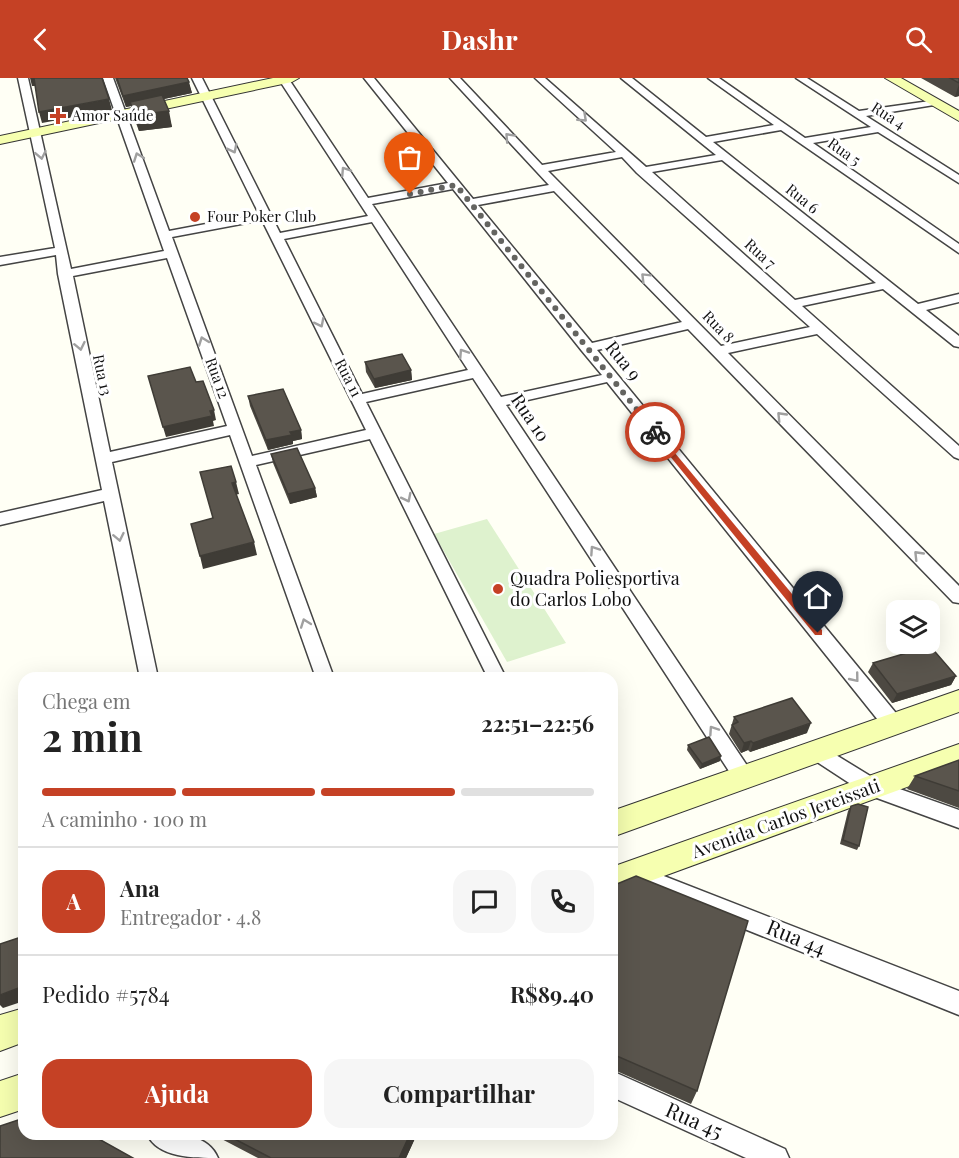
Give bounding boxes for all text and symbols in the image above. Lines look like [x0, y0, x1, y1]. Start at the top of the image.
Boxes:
text: Dashr [441, 21, 518, 57]
icon: back [24, 23, 57, 56]
icon: search [902, 23, 935, 56]
street label: Rua 4 [868, 97, 909, 134]
place label: Amor Saúde [71, 105, 154, 125]
marker: Amor Saúde [49, 107, 67, 125]
one-way arrow [576, 110, 587, 121]
pin [384, 132, 435, 194]
one-way arrow [506, 133, 517, 144]
street label: Rua 5 [824, 133, 865, 170]
icon: bag [393, 141, 426, 174]
one-way arrow [226, 142, 237, 153]
one-way arrow [34, 150, 47, 160]
one-way arrow [132, 152, 145, 163]
one-way arrow [341, 167, 352, 178]
street label: Rua 6 [782, 179, 824, 218]
place label: Four Poker Club [207, 206, 316, 226]
marker: Four Poker Club [188, 210, 202, 224]
street label: Rua 7 [741, 234, 781, 273]
one-way arrow [642, 273, 653, 284]
street label: Rua 8 [699, 306, 739, 347]
one-way arrow [313, 317, 325, 328]
one-way arrow [198, 336, 211, 347]
street label: Rua 9 [600, 336, 647, 385]
one-way arrow [72, 341, 85, 351]
one-way arrow [459, 348, 470, 359]
street label: Rua 13 [89, 352, 117, 397]
street label: Rua 12 [201, 354, 235, 401]
street label: Rua 11 [331, 355, 367, 401]
street label: Rua 10 [506, 389, 556, 446]
courier [625, 402, 685, 462]
one-way arrow [778, 413, 789, 424]
icon: bike [639, 416, 672, 449]
one-way arrow [400, 491, 412, 502]
one-way arrow [112, 532, 125, 542]
one-way arrow [590, 546, 601, 557]
one-way arrow [914, 552, 925, 562]
place label: Quadra Poliesportiva do Carlos Lobo [510, 566, 680, 611]
pin [792, 571, 843, 633]
icon: home [801, 580, 834, 613]
marker: Quadra Poliesportiva do Carlos Lobo [491, 582, 505, 596]
map controls [886, 600, 940, 654]
button: layers [886, 600, 940, 654]
one-way arrow [299, 618, 312, 629]
one-way arrow [848, 671, 859, 682]
text: Chega em [42, 687, 131, 714]
text: 22:51–22:56 [481, 708, 594, 738]
text: 2 min [42, 710, 143, 762]
one-way arrow [709, 726, 720, 737]
street label: Avenida Carlos Jereissati [687, 773, 883, 864]
text: A caminho · 100 m [42, 805, 207, 832]
button: chat [453, 870, 516, 933]
button: phone [531, 870, 594, 933]
text: Ana [120, 873, 160, 903]
text: A [66, 886, 81, 916]
text: Entregador · 4.8 [120, 903, 261, 930]
street label: Rua 44 [763, 912, 831, 961]
text: Pedido #5784 [42, 979, 170, 1009]
text: R$89.40 [510, 979, 594, 1009]
button: Ajuda [42, 1059, 312, 1128]
button: Compartilhar [324, 1059, 594, 1128]
street label: Rua 45 [662, 1094, 728, 1144]

